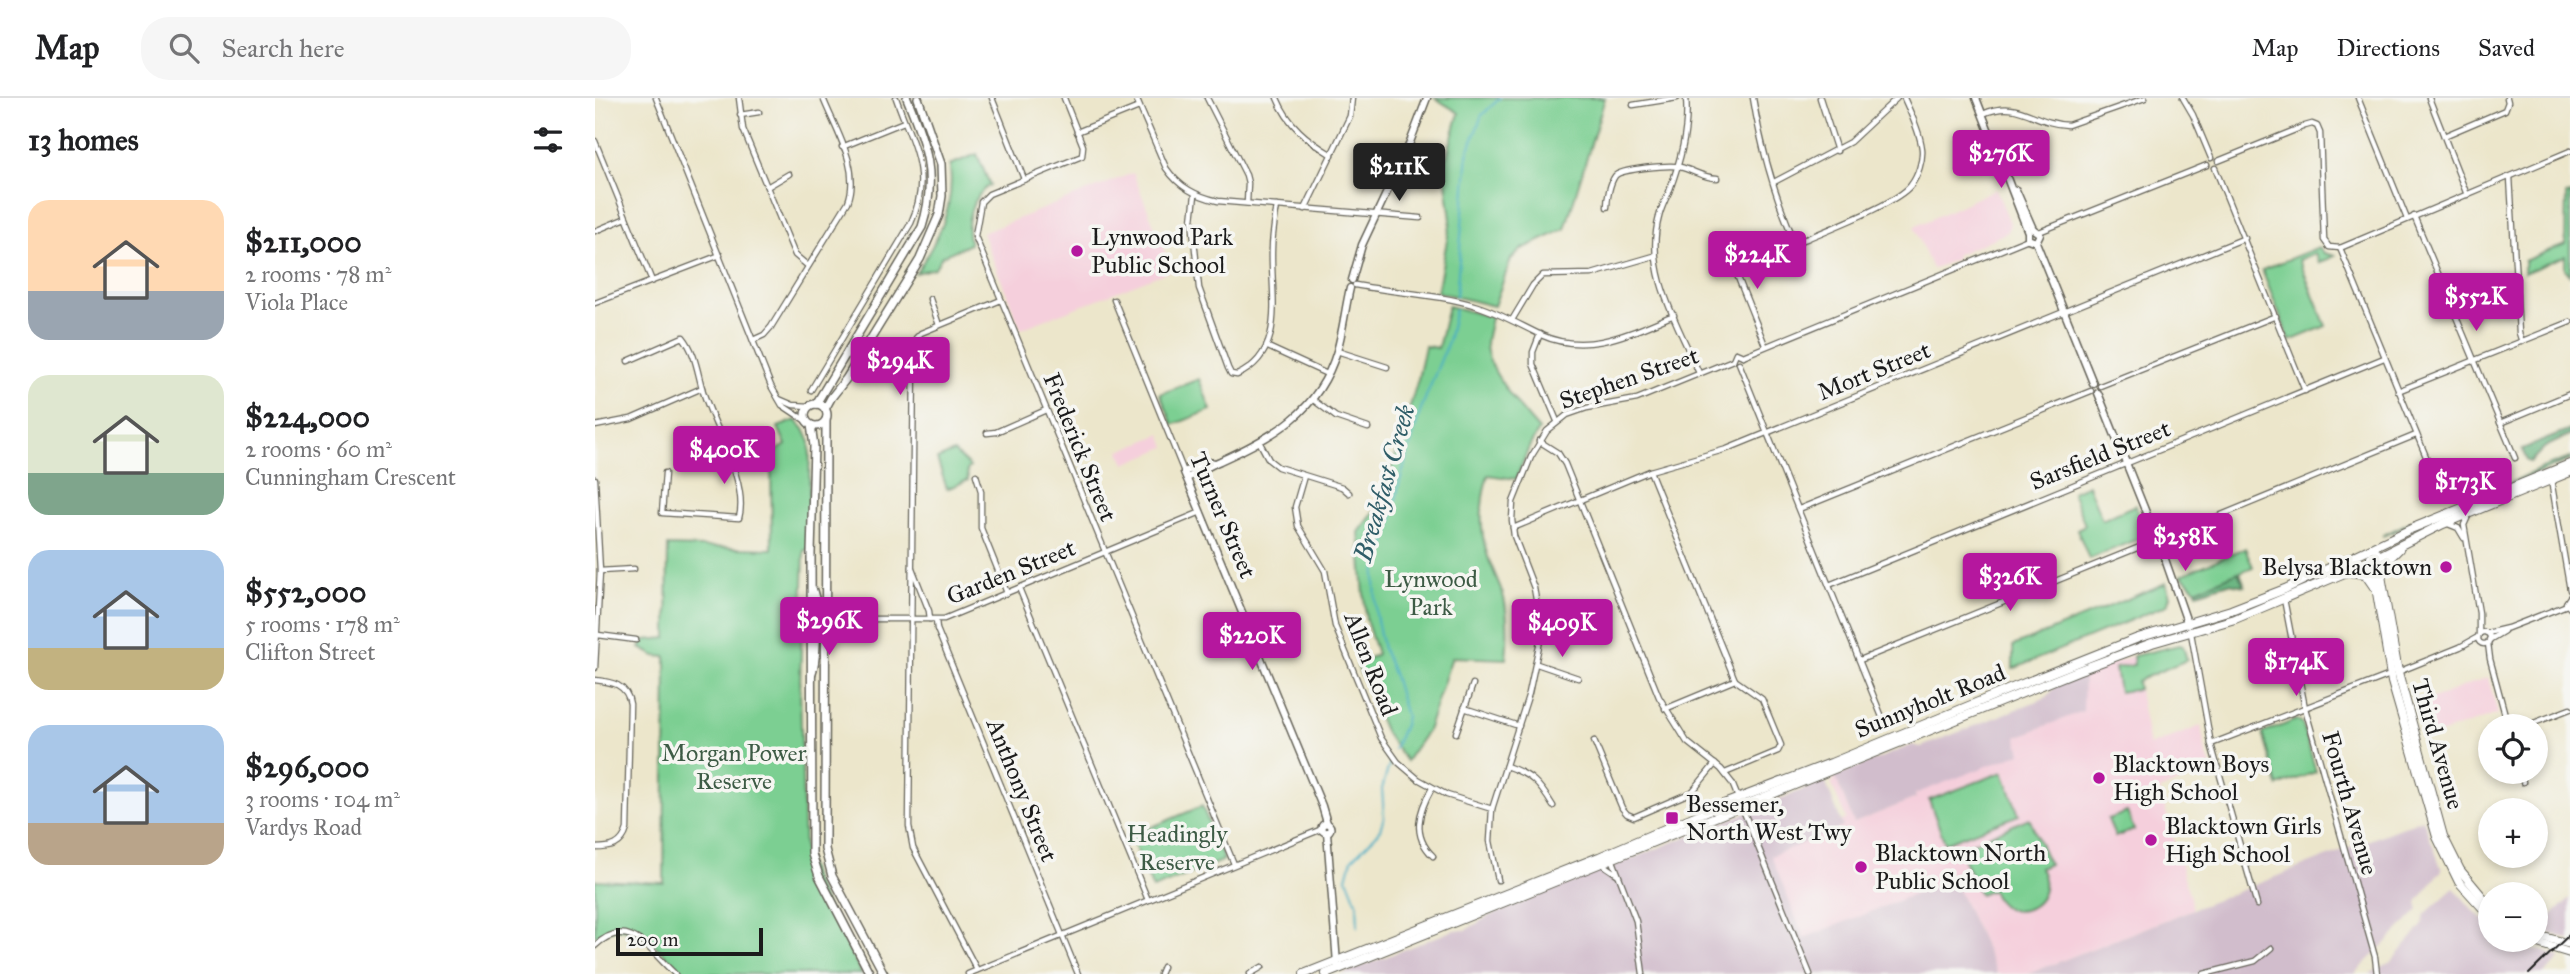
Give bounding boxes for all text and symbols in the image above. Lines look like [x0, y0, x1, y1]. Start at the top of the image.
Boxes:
search box [141, 17, 631, 80]
text: Map [35, 28, 99, 68]
icon: search [165, 29, 203, 67]
text: Search here [221, 32, 345, 64]
text: Map [2252, 33, 2299, 63]
text: Directions [2337, 33, 2440, 63]
text: Saved [2478, 33, 2535, 63]
icon: filters [529, 121, 567, 159]
text: 13 homes [28, 122, 139, 158]
pin: $276K [1952, 130, 2050, 190]
text: $276K [1969, 139, 2033, 167]
pin: $211K [1350, 144, 1448, 203]
text: $211K [1369, 152, 1429, 180]
place label: Lynwood Park Public School [1091, 222, 1234, 280]
text: $211,000 [245, 224, 362, 260]
icon: home [84, 228, 168, 312]
pin: $224K [1708, 232, 1806, 291]
text: $224K [1724, 240, 1790, 268]
marker: Lynwood Park Public School [1069, 243, 1085, 259]
text: 2 rooms · 78 m² [245, 260, 391, 288]
pin: $552K [2427, 274, 2525, 333]
text: $552K [2445, 282, 2507, 310]
text: Viola Place [245, 288, 348, 316]
street label: Mort Street [1813, 335, 1935, 407]
pin: $294K [851, 338, 949, 397]
street label: Stephen Street [1555, 340, 1703, 416]
text: $294K [867, 346, 933, 374]
street label: Frederick Street [1037, 368, 1124, 526]
text: $224,000 [245, 399, 370, 435]
water label: Breakfast Creek [1346, 400, 1422, 566]
icon: home [84, 403, 168, 487]
street label: Sarsfield Street [2025, 413, 2175, 497]
pin: $400K [675, 426, 773, 486]
text: 2 rooms · 60 m² [245, 435, 392, 463]
text: $400K [689, 435, 759, 463]
street label: Turner Street [1183, 447, 1263, 583]
pin: $173K [2416, 458, 2514, 518]
text: Cunningham Crescent [245, 463, 456, 491]
text: $173K [2435, 467, 2495, 495]
pin: $258K [2136, 514, 2234, 573]
text: $258K [2153, 522, 2217, 550]
street label: Garden Street [942, 532, 1080, 611]
place label: Belysa Blacktown [2262, 552, 2432, 582]
pin: $326K [1961, 554, 2059, 613]
marker: Belysa Blacktown [2438, 559, 2454, 575]
text: $326K [1979, 562, 2041, 590]
park label: Lynwood Park [1384, 564, 1478, 622]
text: $552,000 [245, 574, 366, 610]
icon: home [84, 578, 168, 662]
pin: $296K [780, 598, 878, 657]
pin: $409K [1513, 600, 1611, 659]
text: $296K [796, 606, 862, 634]
street label: Allen Road [1337, 607, 1404, 720]
text: $409K [1528, 608, 1596, 636]
text: 5 rooms · 178 m² [245, 610, 400, 638]
pin: $220K [1203, 612, 1301, 672]
text: $220K [1219, 621, 1285, 649]
text: Clifton Street [245, 638, 375, 666]
pin: $174K [2247, 638, 2345, 698]
text: $174K [2264, 647, 2328, 675]
street label: Sunnyholt Road [1850, 657, 2010, 745]
street label: Third Avenue [2405, 675, 2471, 813]
street label: Anthony Street [979, 713, 1065, 866]
map controls [2478, 714, 2548, 952]
button: locate [2478, 714, 2548, 784]
street label: Fourth Avenue [2315, 728, 2385, 878]
park label: Morgan Power Reserve [662, 738, 806, 796]
text: $296,000 [245, 749, 369, 785]
place label: Blacktown Boys High School [2113, 749, 2269, 807]
icon: home [84, 753, 168, 837]
marker: Blacktown Boys High School [2091, 770, 2107, 786]
text: 3 rooms · 104 m² [245, 785, 400, 813]
place label: Bessemer, North West Twy [1686, 789, 1852, 847]
button: + [2478, 798, 2548, 868]
marker: Bessemer, North West Twy [1664, 810, 1680, 826]
place label: Blacktown Girls High School [2165, 811, 2322, 869]
text: Vardys Road [245, 813, 362, 841]
park label: Headingly Reserve [1127, 819, 1228, 877]
marker: Blacktown Girls High School [2143, 832, 2159, 848]
place label: Blacktown North Public School [1875, 838, 2046, 896]
marker: Blacktown North Public School [1853, 859, 1869, 875]
button: − [2478, 882, 2548, 952]
scale bar [616, 925, 763, 957]
text: 200 m [627, 928, 679, 951]

